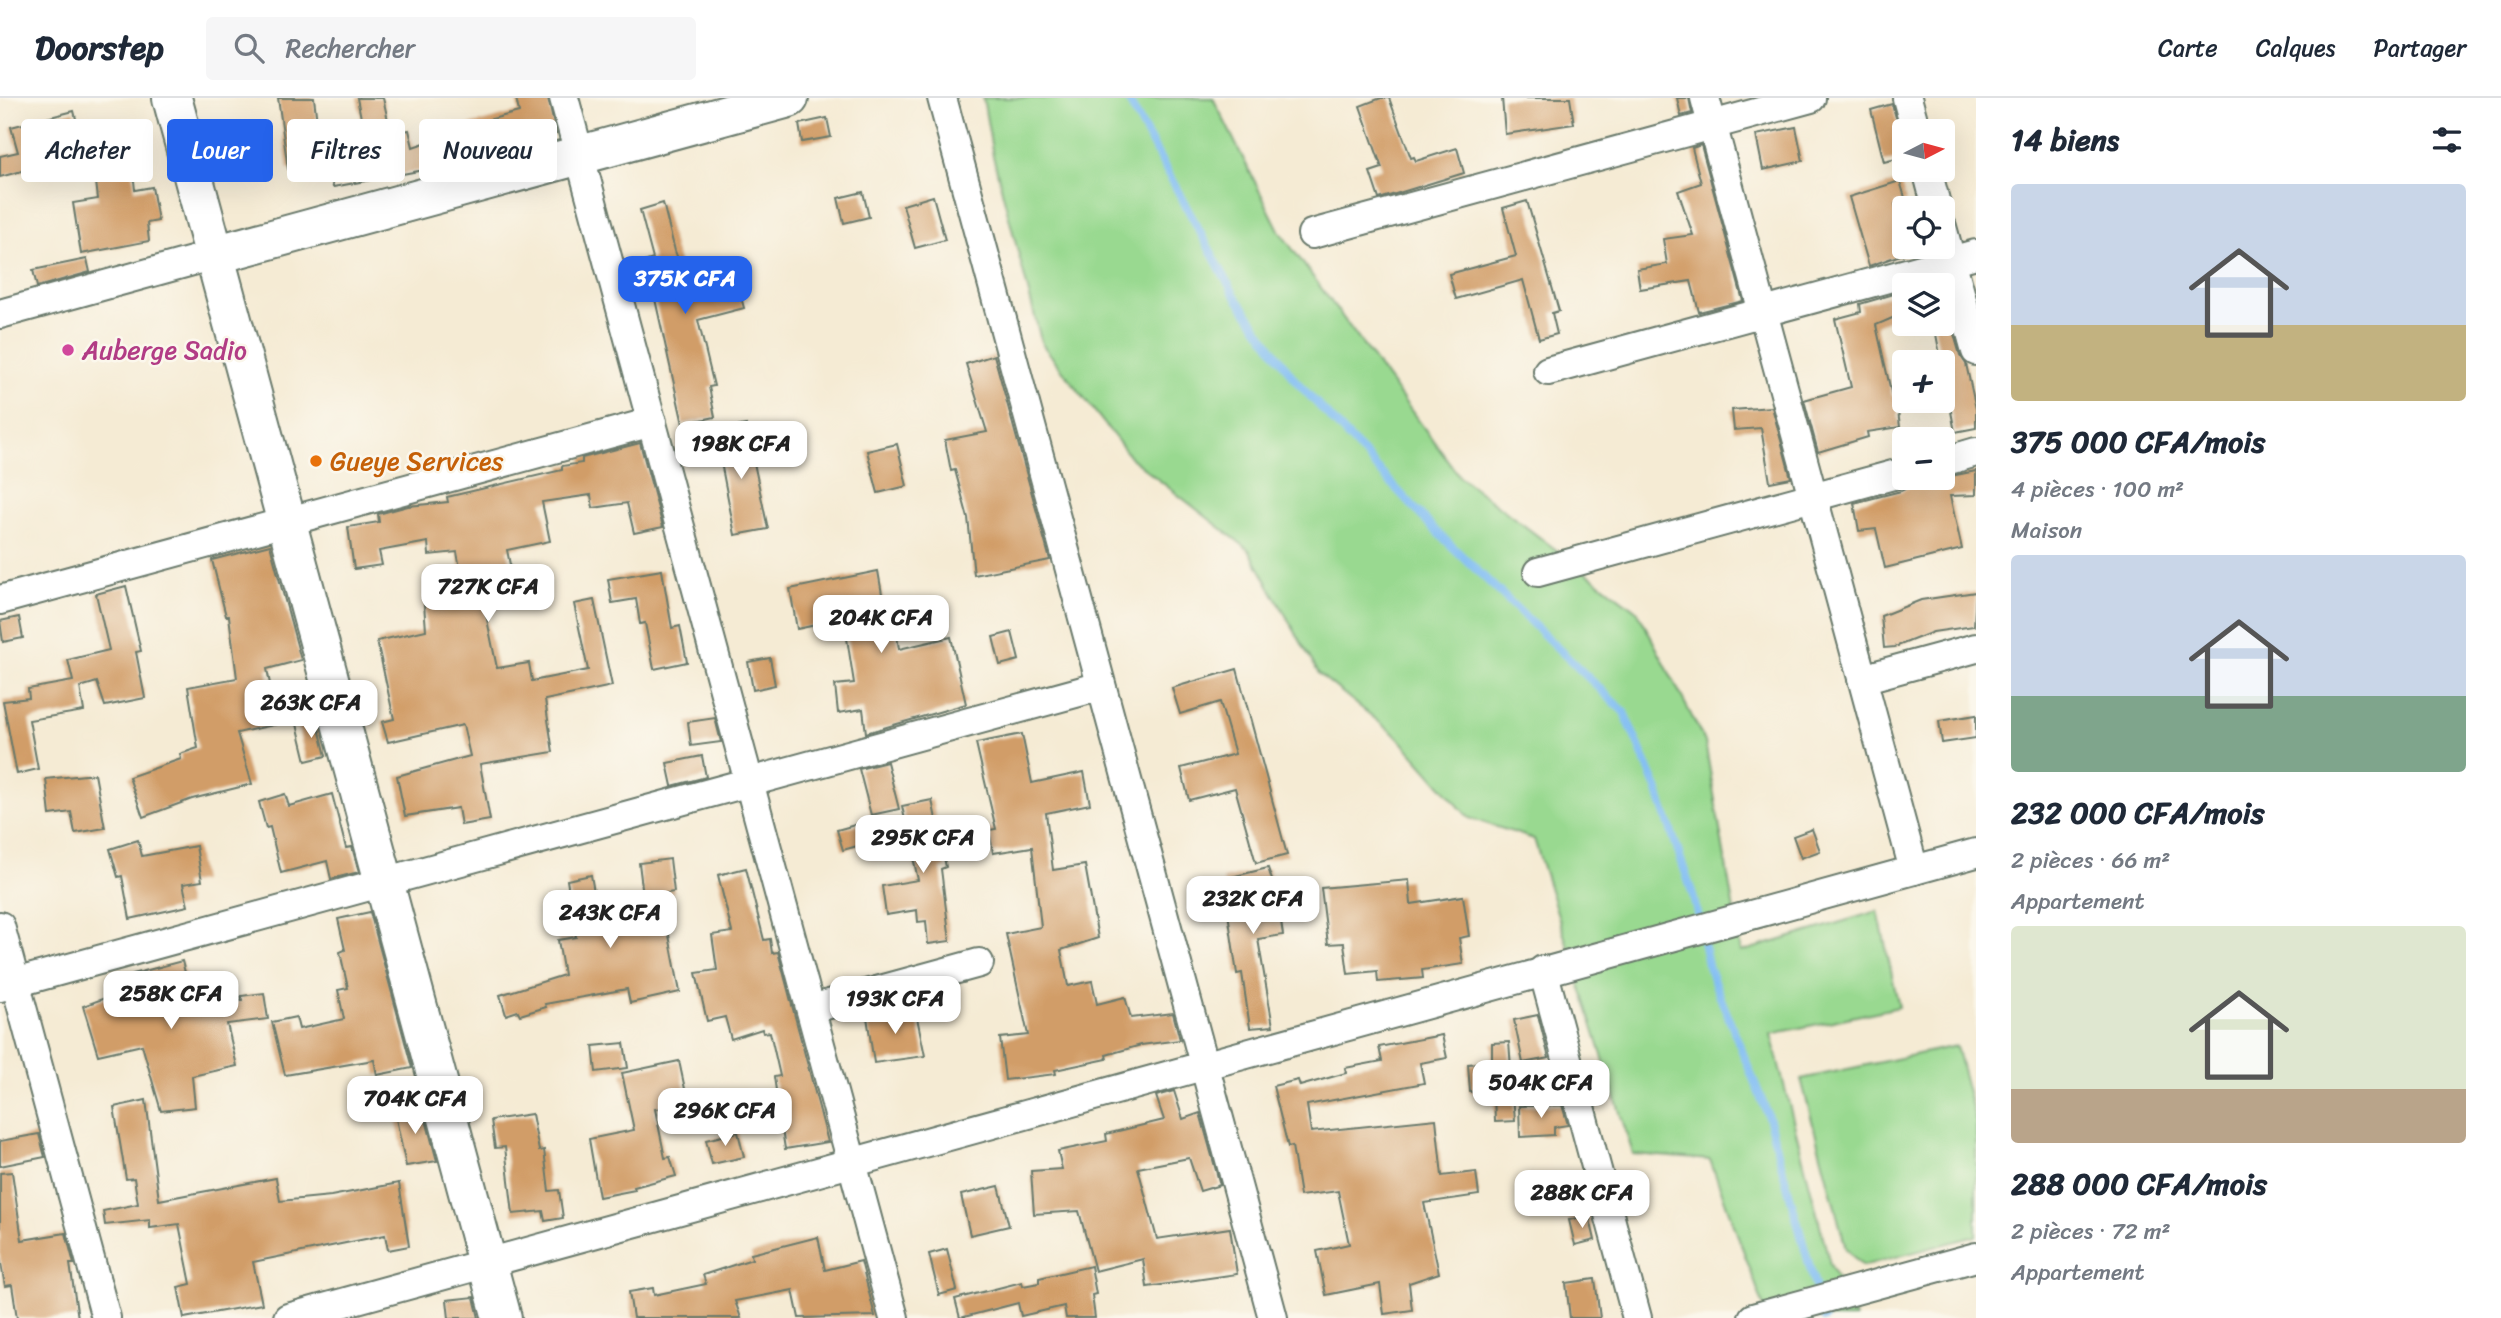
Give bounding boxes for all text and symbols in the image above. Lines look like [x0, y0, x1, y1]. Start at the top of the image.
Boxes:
search box [206, 17, 696, 80]
text: Doorstep [35, 19, 164, 77]
text: Rechercher [286, 25, 415, 71]
text: Carte [2158, 27, 2218, 69]
text: Calques [2256, 27, 2335, 69]
text: Partager [2373, 27, 2466, 69]
icon: search [230, 29, 268, 67]
text: 14 biens [2011, 113, 2119, 167]
chip: Acheter [21, 119, 153, 182]
chip: Louer [167, 119, 273, 182]
chip: Filtres [287, 119, 405, 182]
chip: Nouveau [419, 119, 557, 182]
north arrow [1892, 119, 1955, 182]
map controls [1892, 119, 1955, 490]
icon: filters [2428, 121, 2466, 159]
button: locate [1892, 196, 1955, 259]
icon: home [2176, 230, 2302, 356]
pin: 375K CFA [613, 256, 757, 316]
text: 375K CFA [634, 258, 736, 299]
button: layers [1892, 273, 1955, 336]
place label: Auberge Sadio [81, 327, 247, 373]
marker: Auberge Sadio [60, 342, 76, 358]
button: + [1892, 350, 1955, 413]
text: 375 000 CFA/mois [2011, 415, 2265, 469]
pin: 198K CFA [669, 422, 813, 481]
text: 198K CFA [691, 423, 791, 464]
button: − [1892, 427, 1955, 490]
place label: Gueye Services [330, 438, 503, 484]
marker: Gueye Services [308, 453, 324, 469]
text: 4 pièces · 100 m² [2011, 469, 2184, 510]
text: Maison [2011, 510, 2082, 551]
pin: 727K CFA [416, 564, 560, 624]
text: 727K CFA [437, 566, 539, 607]
pin: 204K CFA [809, 596, 953, 655]
text: 204K CFA [829, 597, 933, 638]
icon: home [2176, 601, 2302, 727]
pin: 263K CFA [239, 680, 383, 740]
text: 263K CFA [261, 682, 361, 723]
text: 232 000 CFA/mois [2011, 786, 2265, 840]
pin: 295K CFA [851, 816, 995, 875]
text: 295K CFA [871, 817, 975, 858]
text: 2 pièces · 66 m² [2011, 840, 2170, 881]
pin: 232K CFA [1181, 876, 1325, 936]
text: 232K CFA [1202, 878, 1304, 919]
text: Appartement [2011, 881, 2145, 922]
pin: 243K CFA [538, 890, 682, 950]
text: 243K CFA [559, 892, 661, 933]
pin: 258K CFA [99, 972, 243, 1031]
icon: home [2176, 972, 2302, 1098]
text: 258K CFA [119, 973, 223, 1014]
pin: 193K CFA [823, 976, 967, 1036]
text: 193K CFA [846, 978, 944, 1019]
pin: 504K CFA [1469, 1060, 1613, 1120]
text: 504K CFA [1489, 1062, 1593, 1103]
pin: 704K CFA [343, 1076, 487, 1136]
text: 704K CFA [363, 1078, 467, 1119]
pin: 296K CFA [653, 1088, 797, 1148]
text: 296K CFA [674, 1090, 776, 1131]
text: 288 000 CFA/mois [2011, 1157, 2267, 1211]
pin: 288K CFA [1510, 1170, 1654, 1230]
text: 288K CFA [1531, 1172, 1633, 1213]
text: 2 pièces · 72 m² [2011, 1211, 2171, 1252]
text: Appartement [2011, 1252, 2145, 1293]

